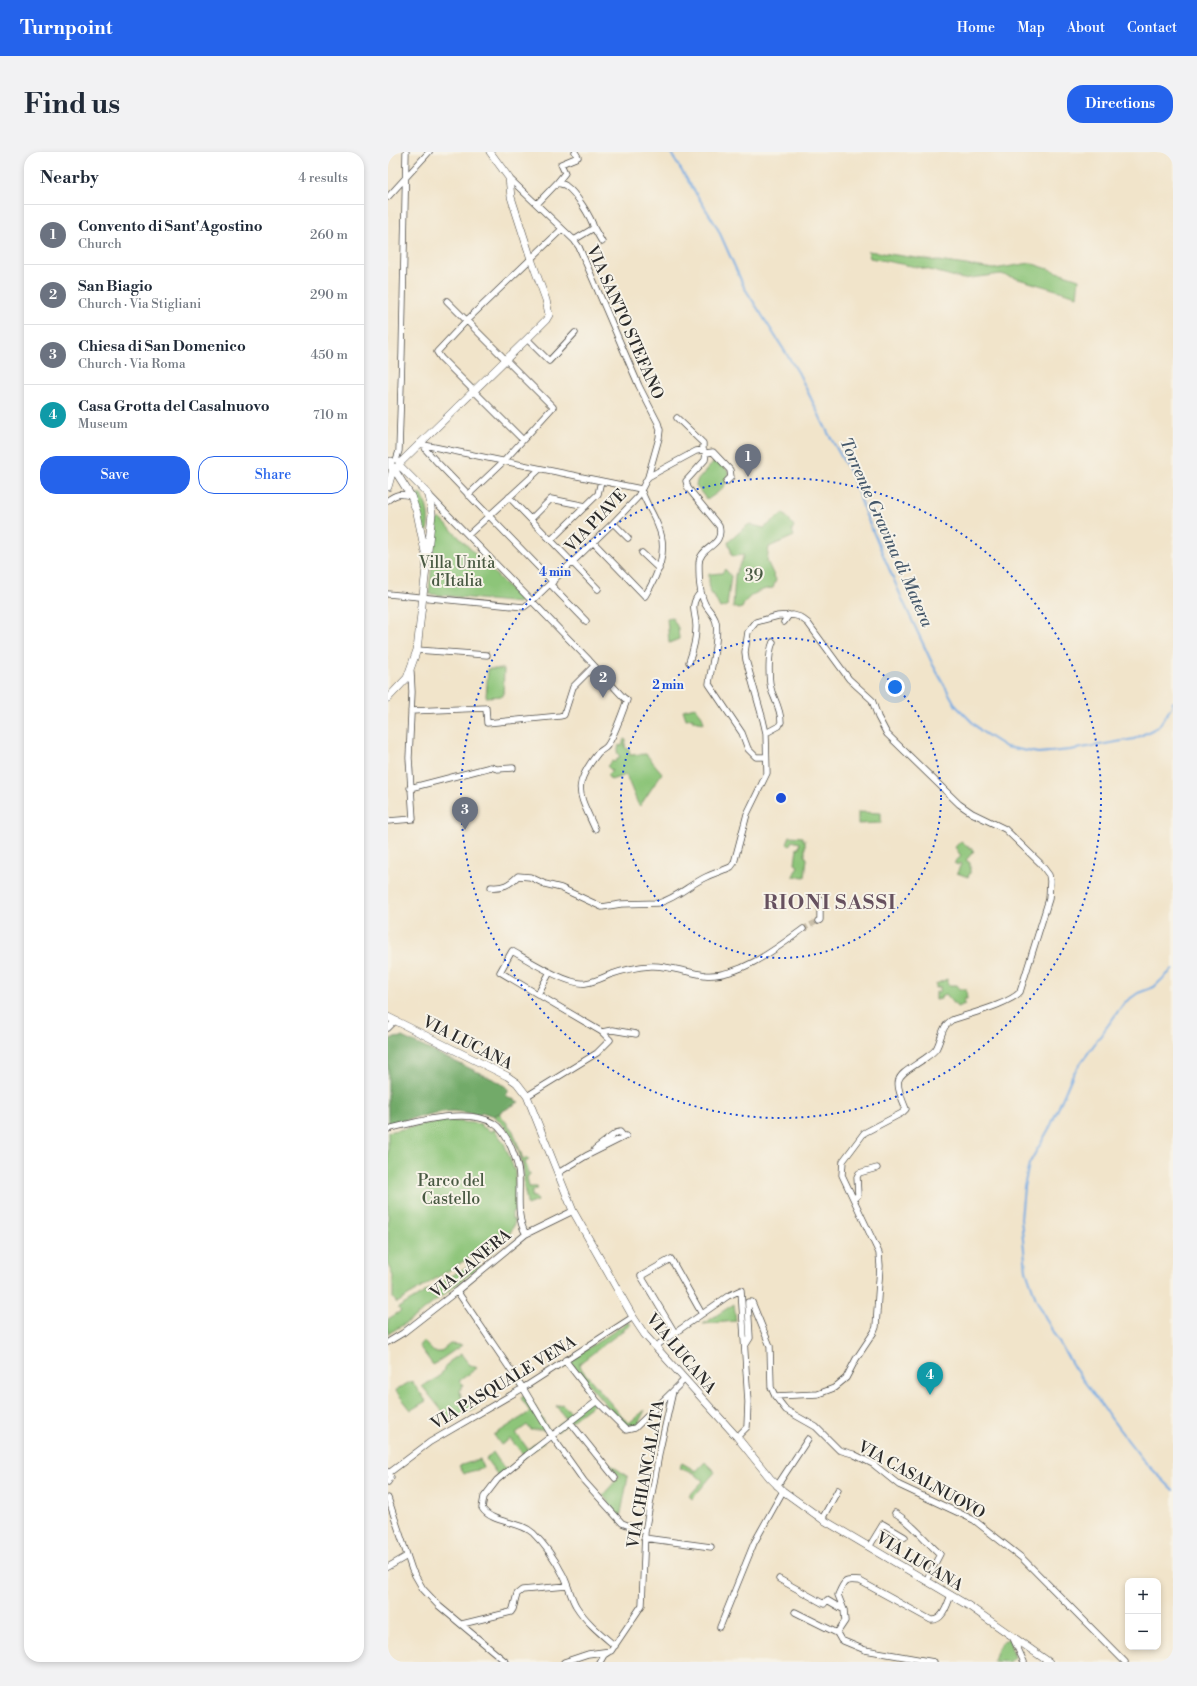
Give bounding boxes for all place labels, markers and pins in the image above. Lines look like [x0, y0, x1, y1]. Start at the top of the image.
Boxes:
pin: 1 [735, 444, 761, 477]
pin: 2 [590, 665, 616, 698]
centre of rings [774, 791, 788, 805]
pin: 3 [452, 797, 478, 830]
pin: 4 [917, 1362, 943, 1395]

